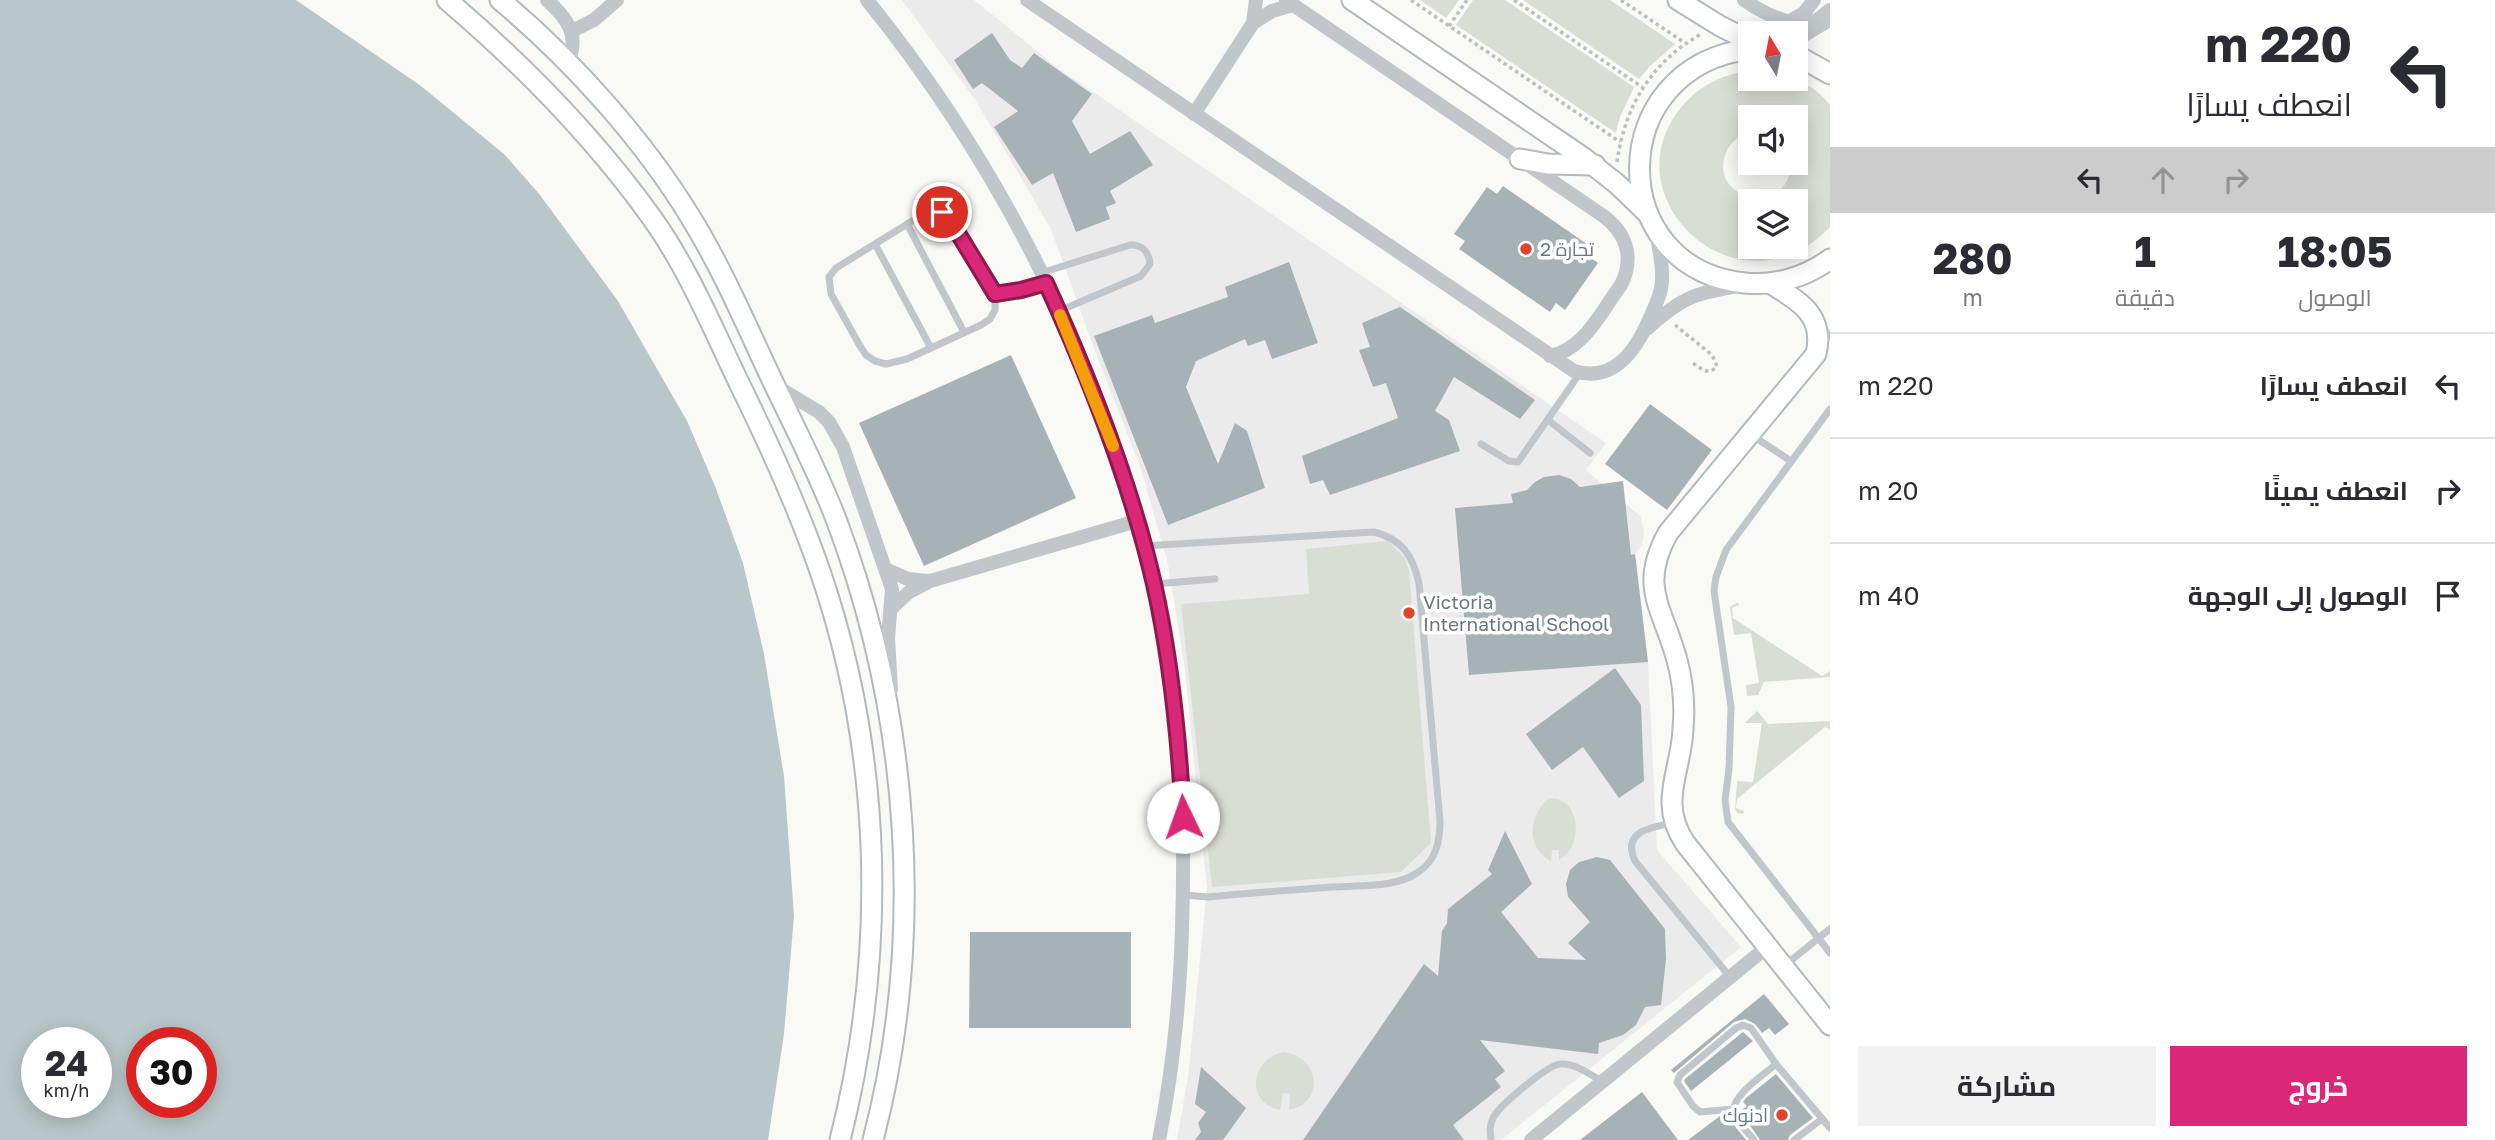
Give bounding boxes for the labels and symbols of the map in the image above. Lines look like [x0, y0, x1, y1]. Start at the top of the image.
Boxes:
north arrow [1738, 21, 1808, 91]
pin [912, 182, 972, 242]
place label: تجارة 2 [1540, 237, 1594, 261]
marker: تجارة 2 [1518, 241, 1534, 257]
place label: Victoria International School [1423, 590, 1609, 635]
marker: Victoria International School [1401, 605, 1417, 621]
position arrow [1146, 780, 1220, 854]
speed limit sign: 30 [126, 1027, 217, 1118]
place label: ادنوك [1723, 1103, 1768, 1127]
marker: ادنوك [1774, 1107, 1790, 1123]

